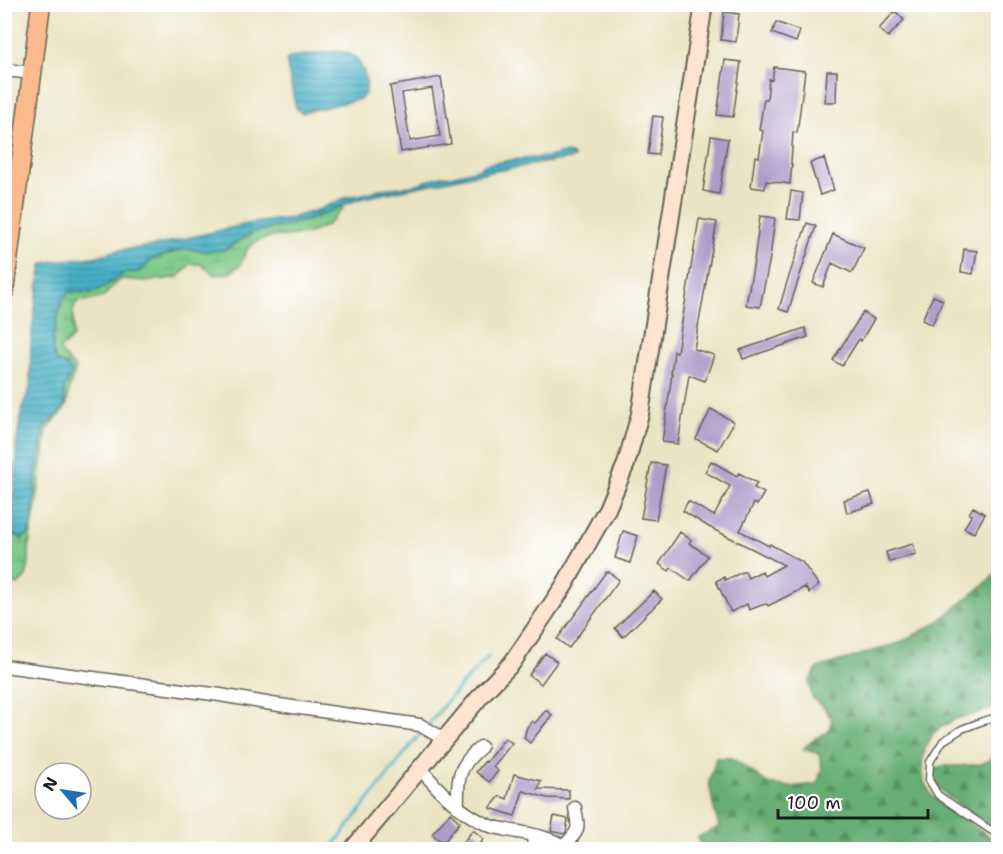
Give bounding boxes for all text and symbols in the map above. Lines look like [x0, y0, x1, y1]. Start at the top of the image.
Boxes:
north arrow [33, 761, 93, 821]
text: N [38, 773, 63, 795]
scale bar [778, 782, 928, 820]
text: 100 m [787, 791, 841, 815]

